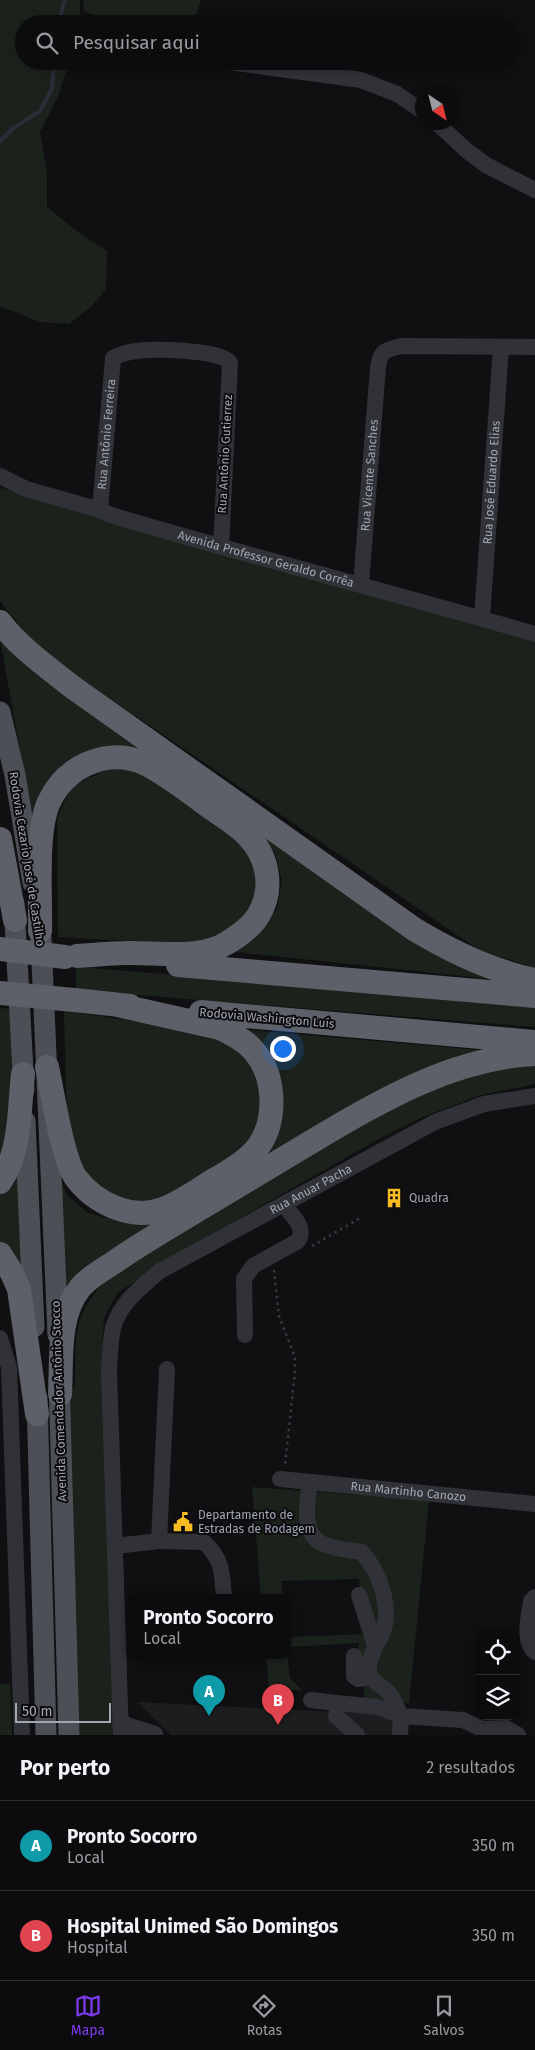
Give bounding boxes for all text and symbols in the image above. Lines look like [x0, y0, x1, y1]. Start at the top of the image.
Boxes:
search box [15, 15, 520, 70]
icon: search [33, 29, 61, 57]
text: Pesquisar aqui [73, 31, 200, 54]
north arrow [415, 85, 460, 130]
street label: Rua Antônio Ferreira [95, 378, 118, 490]
street label: Rua Antônio Gutierrez [215, 394, 235, 514]
street label: Rua Vicente Sanches [358, 419, 381, 532]
street label: Rua José Eduardo Elias [480, 420, 503, 545]
street label: Avenida Professor Geraldo Corrêa [176, 528, 355, 590]
street label: Rodovia Cezario José de Castilho [6, 771, 48, 947]
street label: Rodovia Washington Luís [199, 1005, 336, 1031]
your location [270, 1036, 296, 1062]
street label: Rua Anuar Pacha [267, 1161, 354, 1217]
building icon: Quadra [383, 1187, 405, 1209]
place label: Quadra [409, 1191, 449, 1205]
street label: Avenida Comendador Antônio Stocco [48, 1300, 70, 1502]
street label: Rua Martinho Canozo [350, 1479, 467, 1504]
place label: Departamento de Estradas de Rodagem [198, 1508, 315, 1536]
public building icon: Departamento de Estradas de Rodagem [172, 1511, 194, 1533]
popup [126, 1594, 291, 1659]
text: Pronto Socorro [143, 1606, 274, 1629]
text: Local [143, 1629, 181, 1648]
map controls [475, 1630, 520, 1720]
button: locate [475, 1630, 520, 1675]
pin: A [193, 1675, 225, 1716]
button: layers [475, 1675, 520, 1720]
pin: B [262, 1684, 294, 1725]
scale bar [15, 1700, 111, 1723]
text: 50 m [22, 1703, 53, 1720]
text: Por perto [20, 1755, 110, 1781]
text: 2 resultados [426, 1758, 515, 1777]
text: Pronto Socorro [67, 1825, 197, 1848]
text: A [31, 1836, 41, 1855]
text: 350 m [472, 1836, 515, 1855]
text: Local [67, 1848, 105, 1867]
text: Hospital Unimed São Domingos [67, 1915, 338, 1938]
text: B [31, 1926, 41, 1945]
text: 350 m [472, 1926, 515, 1945]
text: Hospital [67, 1938, 128, 1957]
tab: Mapa [71, 1992, 105, 2039]
tab: Rotas [247, 1992, 282, 2039]
tab: Salvos [424, 1992, 464, 2039]

